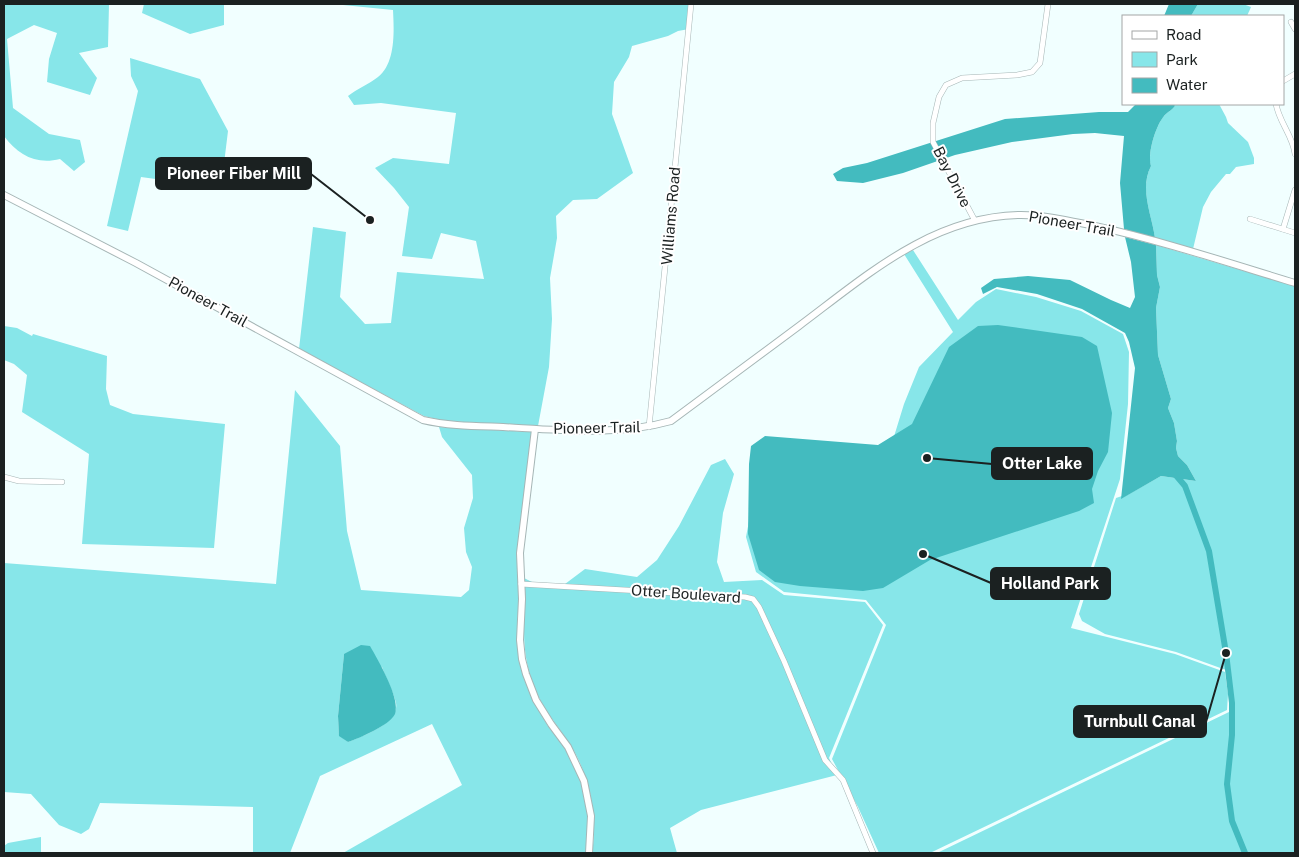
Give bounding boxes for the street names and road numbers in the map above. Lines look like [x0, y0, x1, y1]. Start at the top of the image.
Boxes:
street label: Bay Drive [930, 144, 975, 210]
street label: Williams Road [658, 166, 683, 266]
street label: Pioneer Trail [1027, 208, 1117, 239]
street label: Pioneer Trail [166, 273, 251, 330]
street label: Pioneer Trail [553, 418, 641, 437]
street label: Otter Boulevard [631, 581, 741, 606]

